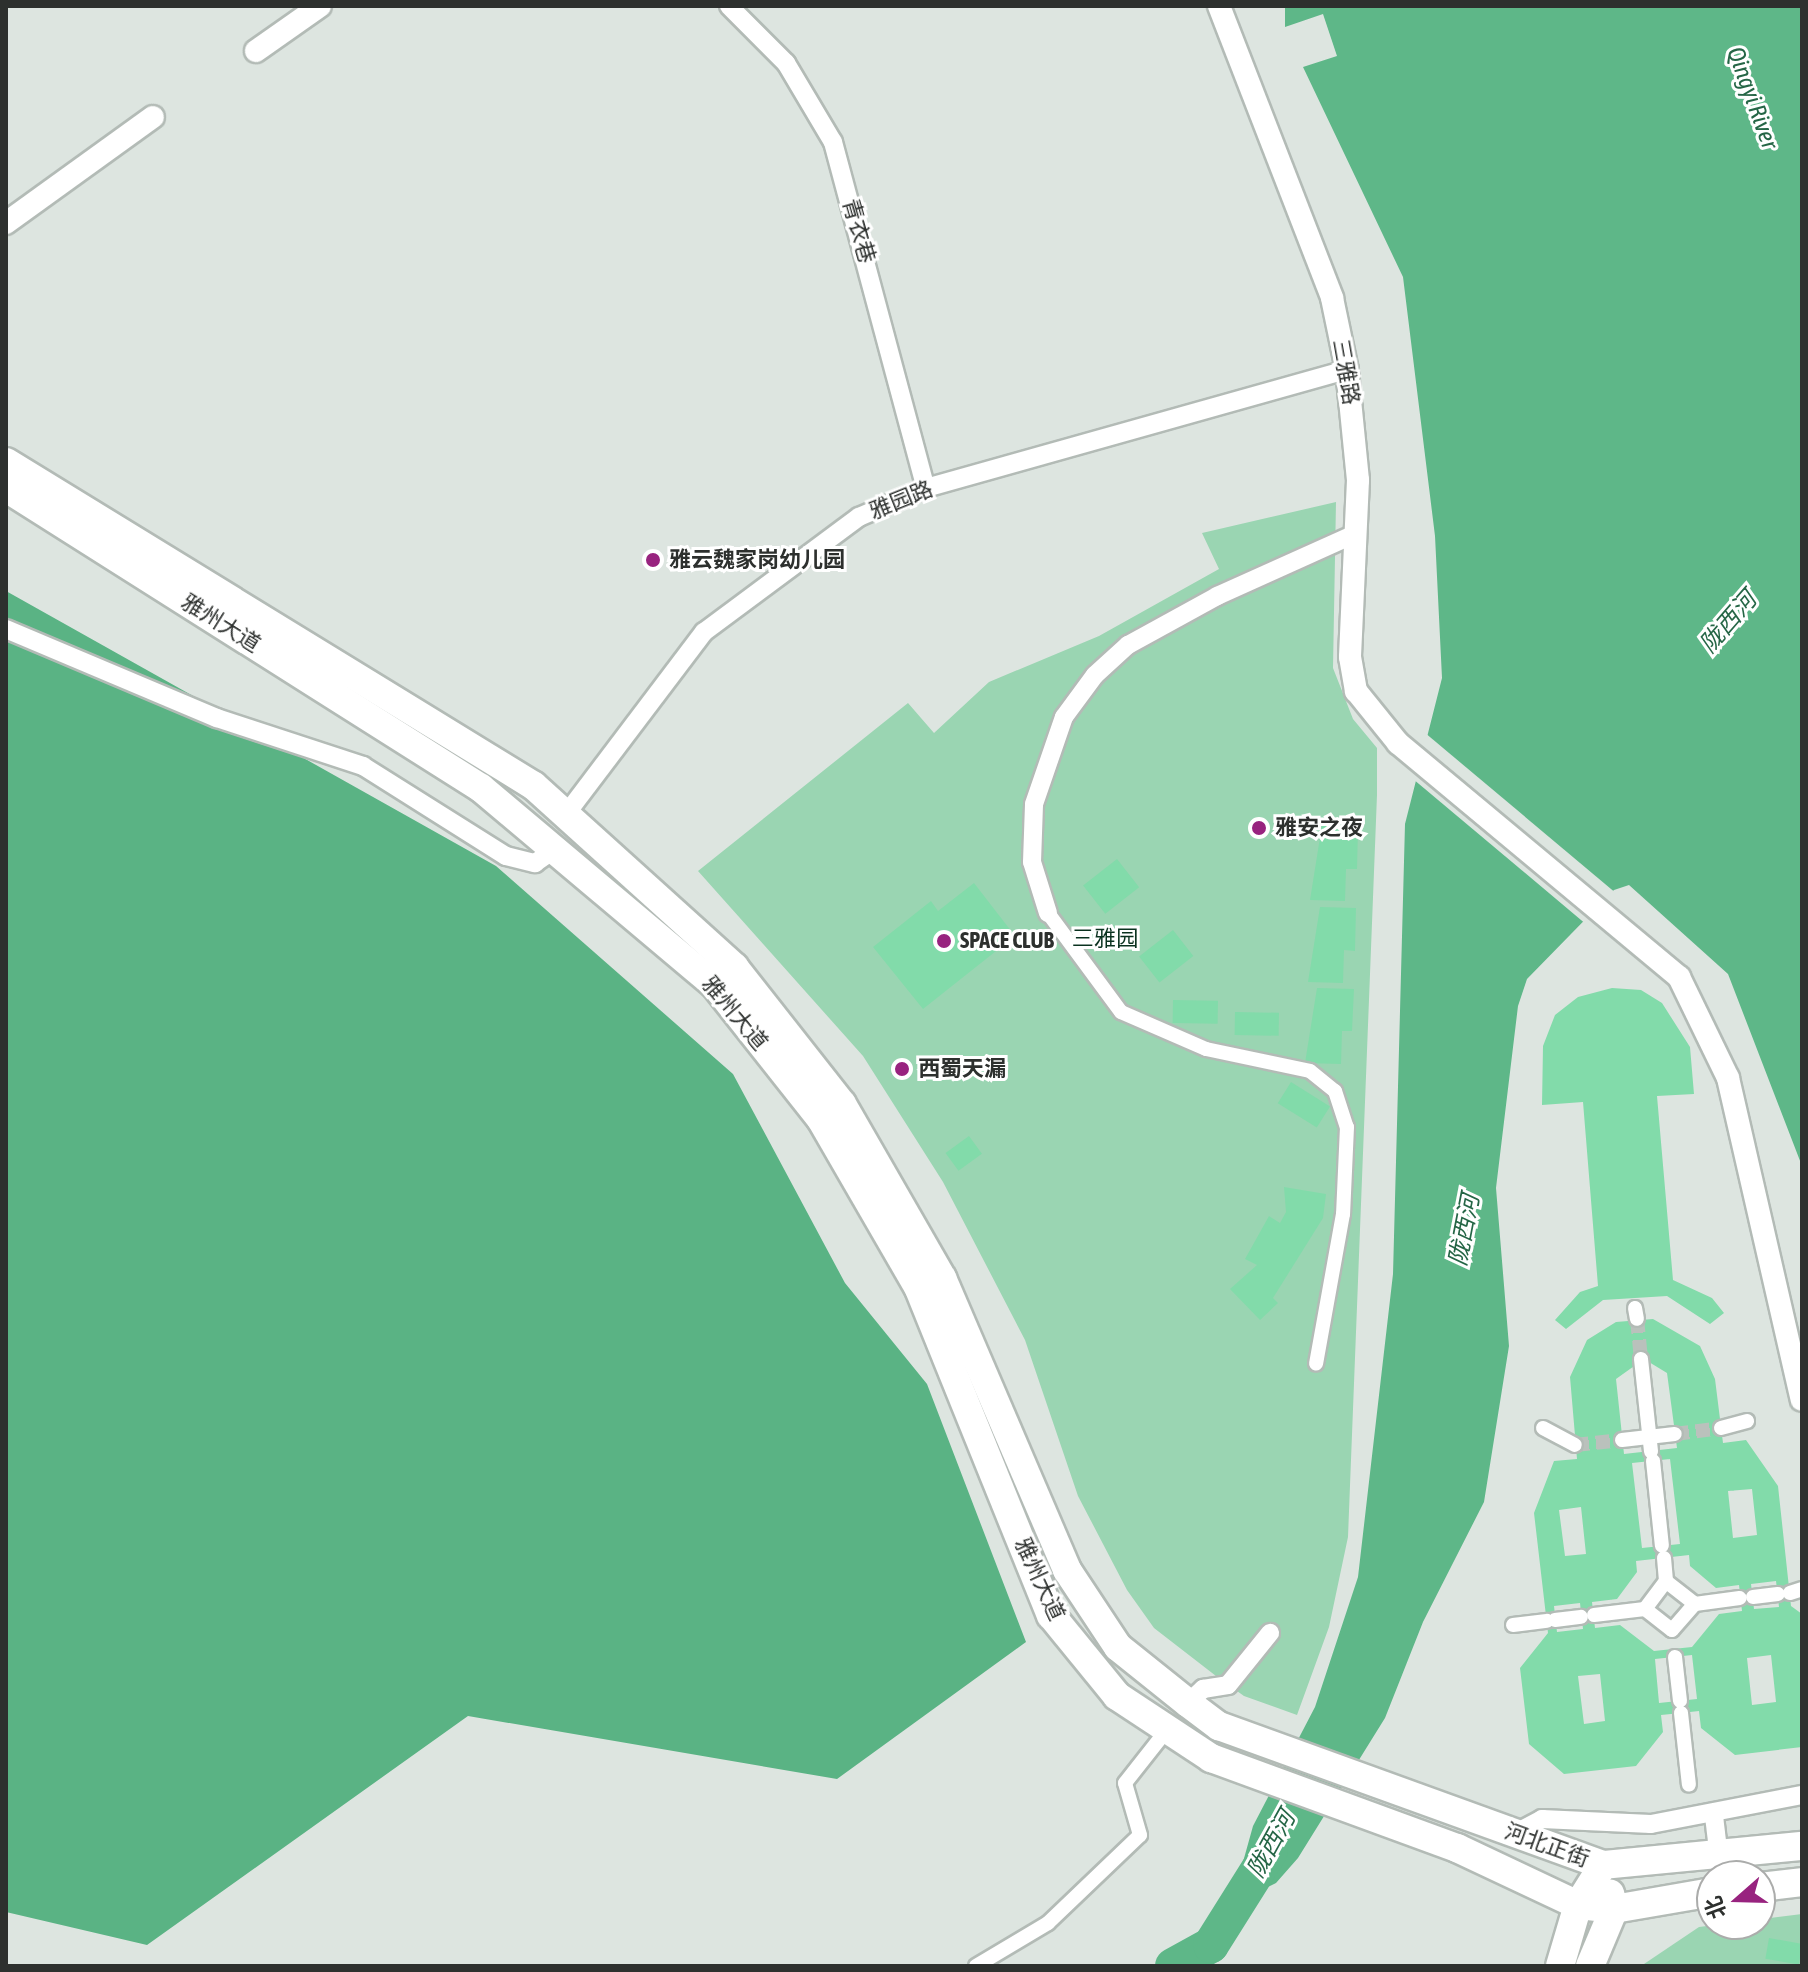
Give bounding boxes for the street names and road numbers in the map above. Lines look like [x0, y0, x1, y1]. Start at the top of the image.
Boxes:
street label: 青衣巷 [837, 196, 881, 266]
street label: 三雅路 [1327, 337, 1365, 407]
street label: 雅园路 [865, 475, 937, 525]
street label: 雅州大道 [177, 588, 265, 658]
street label: 雅州大道 [697, 971, 773, 1055]
street label: 雅州大道 [1009, 1534, 1071, 1624]
street label: 河北正街 [1501, 1818, 1593, 1872]

